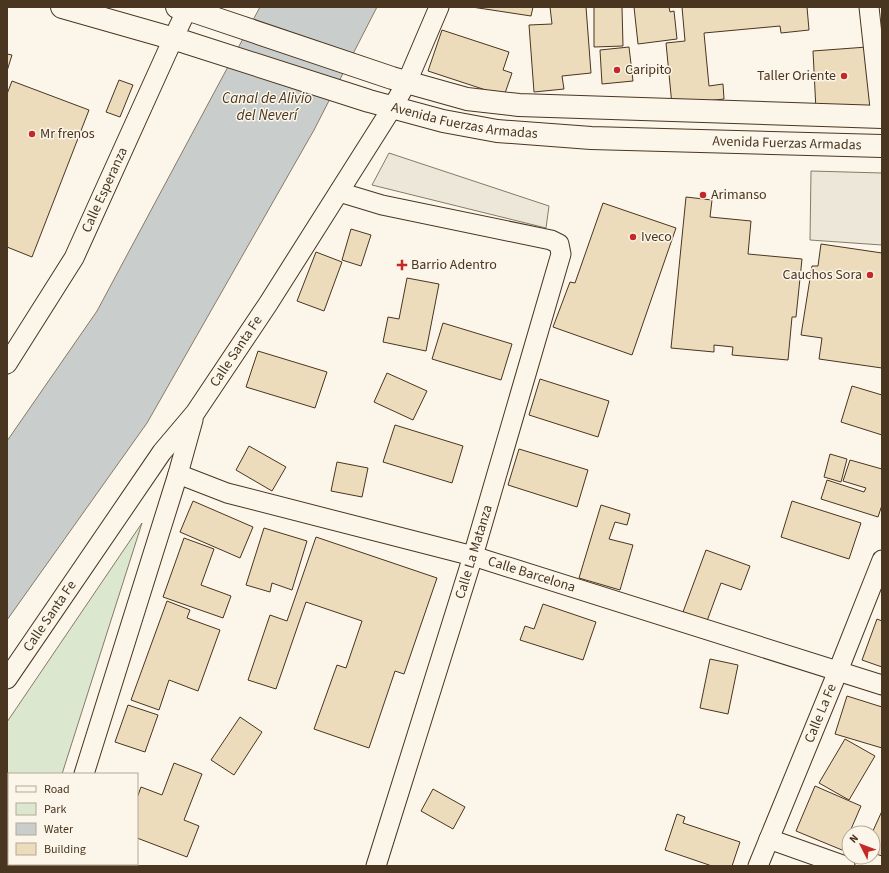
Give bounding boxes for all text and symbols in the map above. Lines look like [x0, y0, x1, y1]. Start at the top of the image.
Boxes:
place label: Caripito [625, 60, 672, 80]
marker: Caripito [612, 65, 622, 75]
place label: Taller Oriente [757, 66, 836, 86]
marker: Taller Oriente [839, 71, 849, 81]
water label: Canal de Alivio del Neverí [222, 88, 312, 126]
street label: Avenida Fuerzas Armadas [389, 97, 539, 144]
place label: Mr frenos [40, 124, 95, 144]
marker: Mr frenos [27, 129, 37, 139]
street label: Avenida Fuerzas Armadas [712, 131, 862, 155]
street label: Calle Esperanza [77, 144, 133, 236]
place label: Arimanso [711, 185, 767, 205]
marker: Arimanso [698, 190, 708, 200]
place label: Iveco [641, 227, 672, 247]
marker: Iveco [628, 232, 638, 242]
place label: Barrio Adentro [411, 255, 497, 275]
marker: Barrio Adentro [396, 259, 408, 271]
place label: Cauchos Sora [782, 265, 862, 285]
marker: Cauchos Sora [865, 270, 875, 280]
street label: Calle Santa Fe [205, 312, 267, 391]
street label: Calle La Matanza [450, 502, 498, 602]
street label: Calle Barcelona [485, 551, 578, 598]
street label: Calle Santa Fe [18, 577, 81, 656]
street label: Calle La Fe [800, 681, 842, 746]
legend [8, 773, 138, 865]
text: Road [44, 781, 70, 798]
text: Park [44, 801, 66, 818]
text: Water [44, 821, 74, 838]
north arrow [841, 825, 881, 865]
text: N [846, 831, 862, 846]
text: Building [44, 841, 86, 858]

